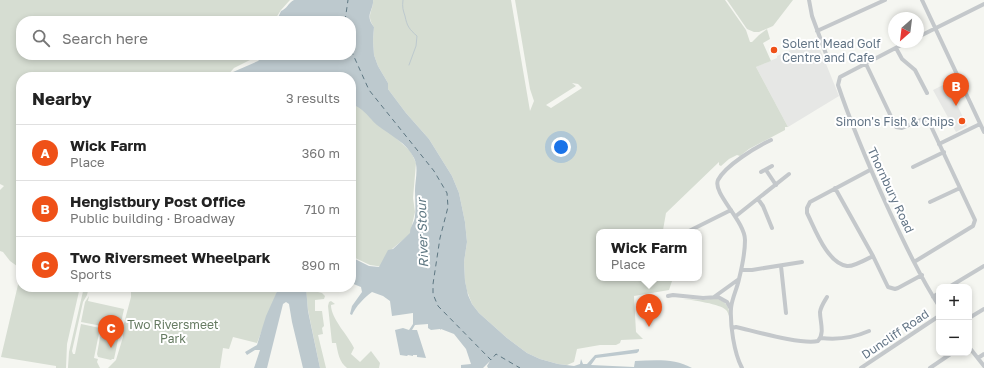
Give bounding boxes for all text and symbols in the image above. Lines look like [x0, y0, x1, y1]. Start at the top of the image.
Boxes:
north arrow [888, 12, 924, 48]
search box [16, 16, 356, 60]
icon: search [30, 27, 52, 49]
text: Search here [62, 29, 148, 47]
place label: Solent Mead Golf Centre and Cafe [782, 36, 881, 65]
marker: Solent Mead Golf Centre and Cafe [769, 45, 779, 55]
pin: B [943, 73, 969, 106]
text: Nearby [32, 88, 92, 109]
text: 3 results [286, 90, 340, 106]
place label: Simon's Fish & Chips [835, 114, 954, 129]
marker: Simon's Fish & Chips [957, 116, 967, 126]
text: Wick Farm [70, 136, 146, 154]
your location [551, 137, 571, 157]
text: A [40, 145, 50, 161]
text: 360 m [302, 145, 340, 161]
street label: Thornbury Road [865, 145, 917, 235]
text: Place [70, 154, 105, 170]
text: Hengistbury Post Office [70, 192, 245, 210]
water label: River Stour [413, 196, 431, 268]
text: B [40, 201, 50, 217]
text: 710 m [304, 201, 340, 217]
text: Public building · Broadway [70, 210, 235, 226]
popup [596, 229, 702, 281]
text: Wick Farm [611, 238, 687, 256]
text: Two Riversmeet Wheelpark [70, 248, 271, 266]
text: Place [611, 256, 645, 272]
text: C [40, 257, 50, 273]
text: 890 m [301, 257, 340, 273]
text: Sports [70, 266, 112, 282]
map controls [936, 284, 972, 356]
button: + [936, 284, 972, 320]
pin: A [636, 294, 662, 327]
street label: Duncliff Road [859, 306, 931, 362]
pin: C [98, 315, 124, 348]
park label: Two Riversmeet Park [127, 317, 219, 346]
button: − [936, 320, 972, 356]

